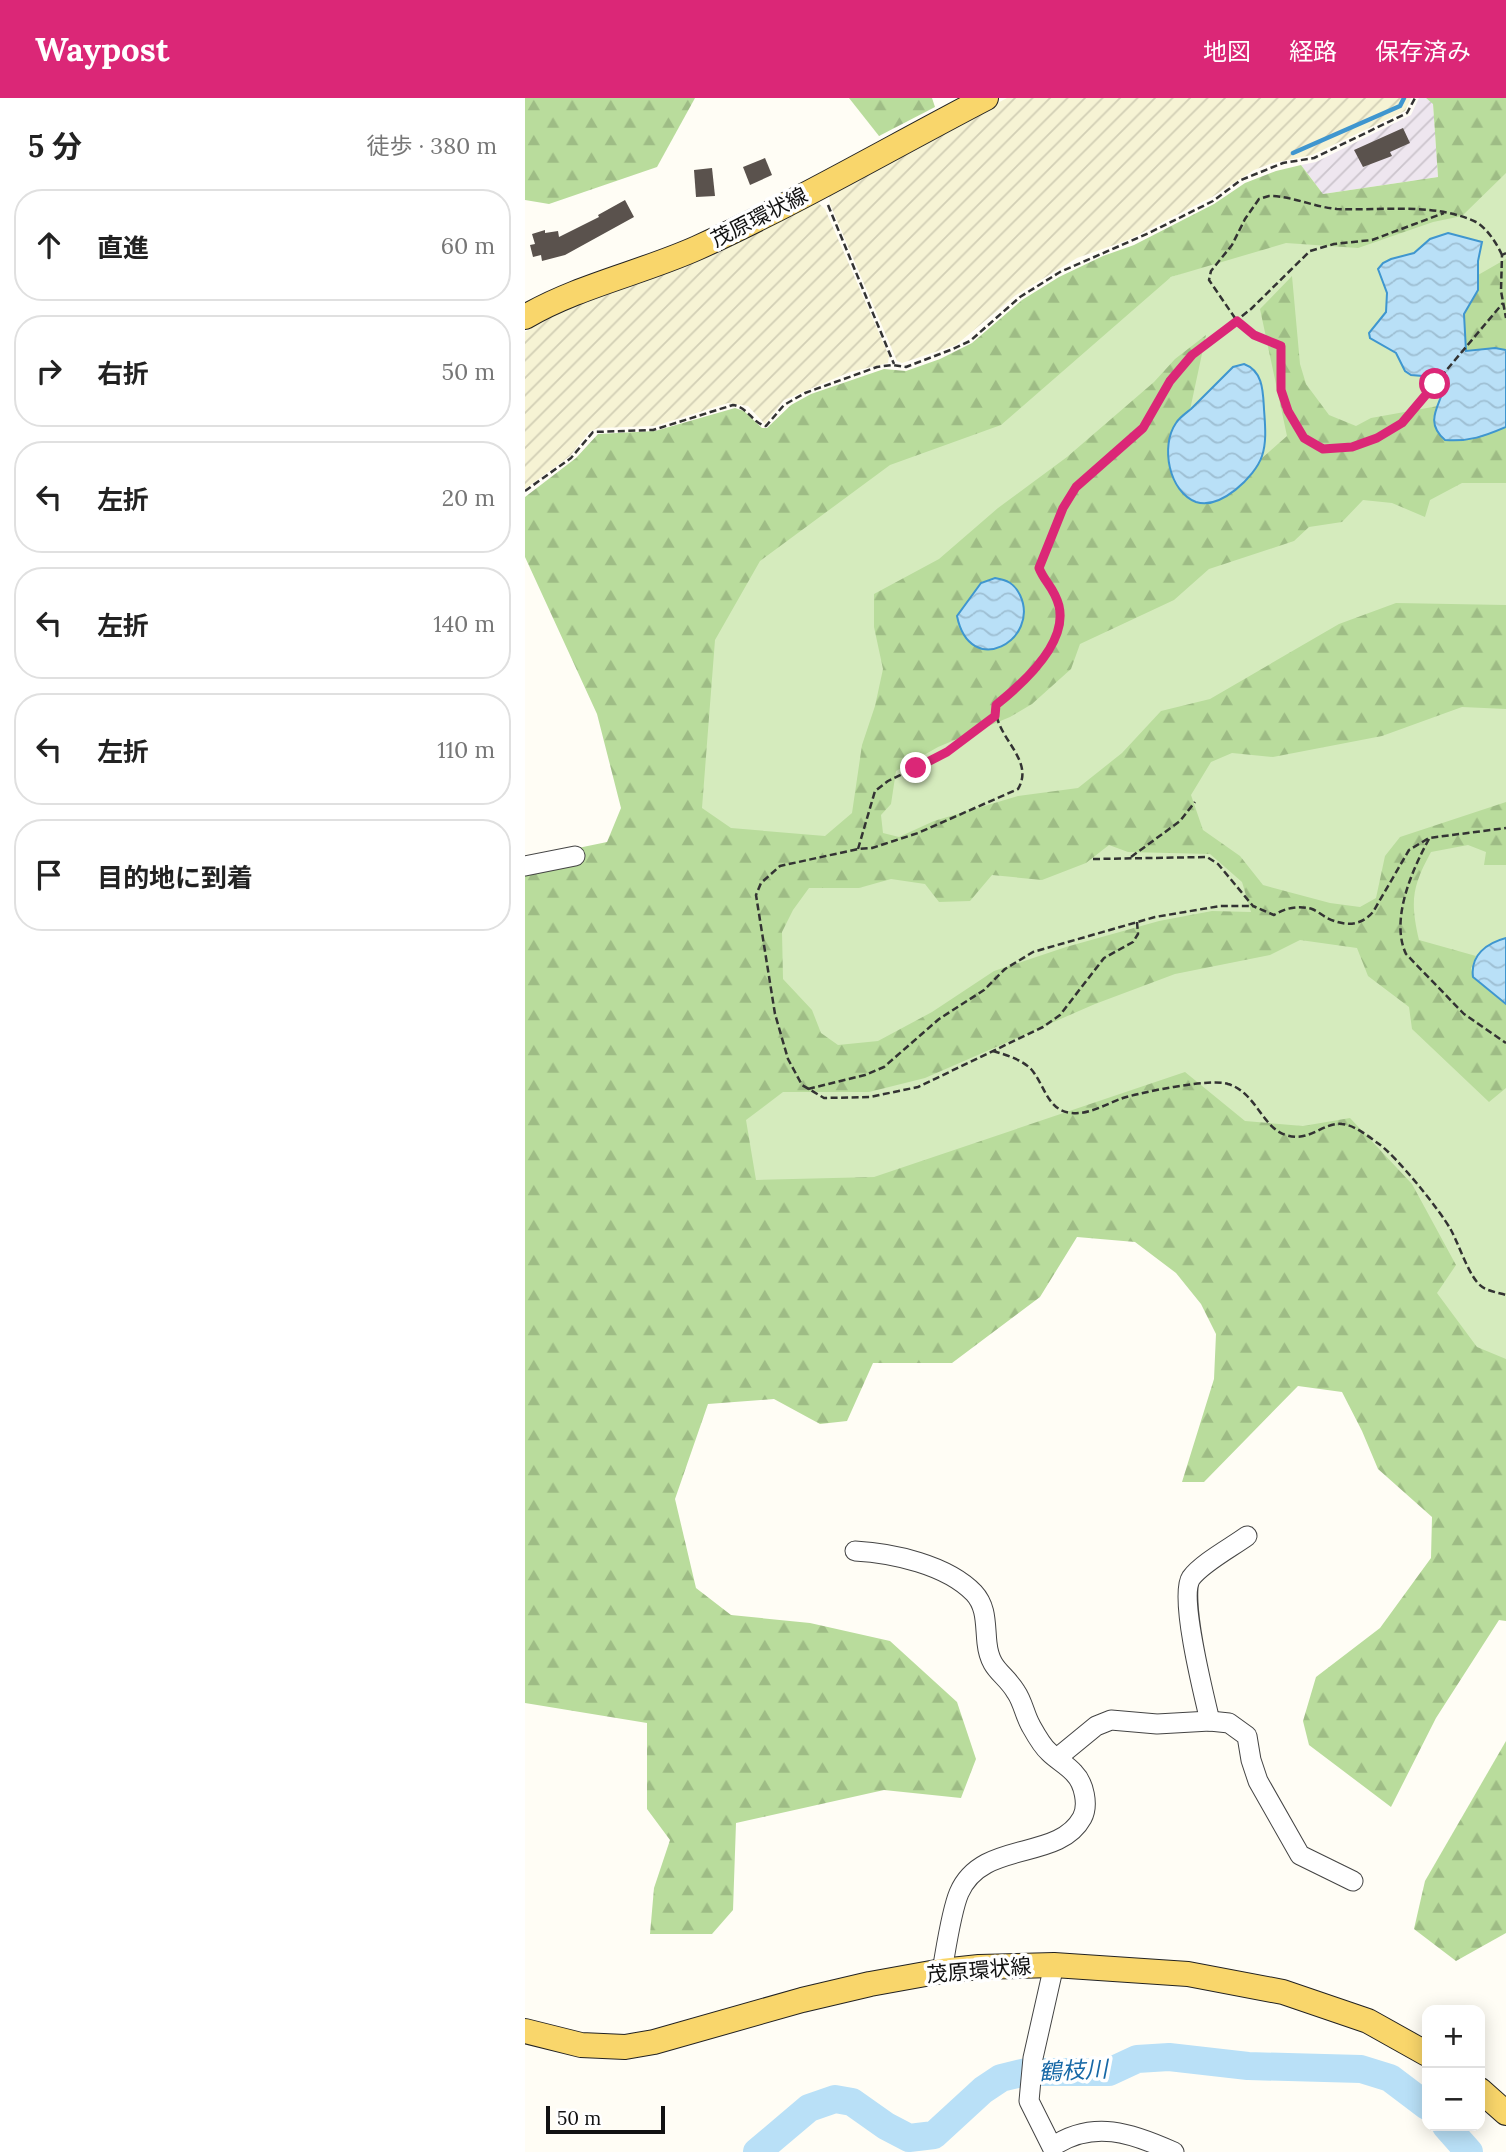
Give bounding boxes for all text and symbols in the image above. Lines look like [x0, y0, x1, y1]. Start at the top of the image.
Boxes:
text: Waypost [35, 28, 169, 70]
text: 地図 [1203, 36, 1251, 67]
text: 経路 [1289, 36, 1337, 67]
text: 保存済み [1375, 36, 1471, 67]
text: 5 分 [28, 127, 82, 165]
text: 徒歩 · 380 m [367, 131, 497, 160]
street label: 茂原環状線 [706, 181, 812, 253]
icon: ahead [30, 226, 68, 264]
text: 直進 [97, 231, 149, 264]
text: 60 m [441, 231, 495, 260]
icon: right [30, 352, 68, 390]
text: 右折 [97, 357, 149, 390]
text: 50 m [442, 357, 495, 386]
route start [1419, 368, 1450, 399]
icon: left [30, 478, 68, 516]
text: 左折 [97, 483, 149, 516]
text: 20 m [442, 483, 495, 512]
icon: left [30, 604, 68, 642]
text: 左折 [97, 609, 149, 642]
text: 140 m [433, 609, 495, 638]
icon: left [30, 730, 68, 768]
text: 左折 [97, 735, 149, 768]
text: 110 m [437, 735, 495, 764]
route end [900, 752, 931, 783]
icon: arrive [30, 856, 68, 894]
text: 目的地に到着 [97, 861, 253, 894]
street label: 茂原環状線 [926, 1952, 1032, 1988]
map controls [1422, 2005, 1485, 2131]
button: + [1422, 2005, 1485, 2068]
water label: 鶴枝川 [1038, 2054, 1111, 2086]
button: − [1422, 2068, 1485, 2131]
scale bar [546, 2103, 665, 2135]
text: 50 m [557, 2106, 601, 2130]

